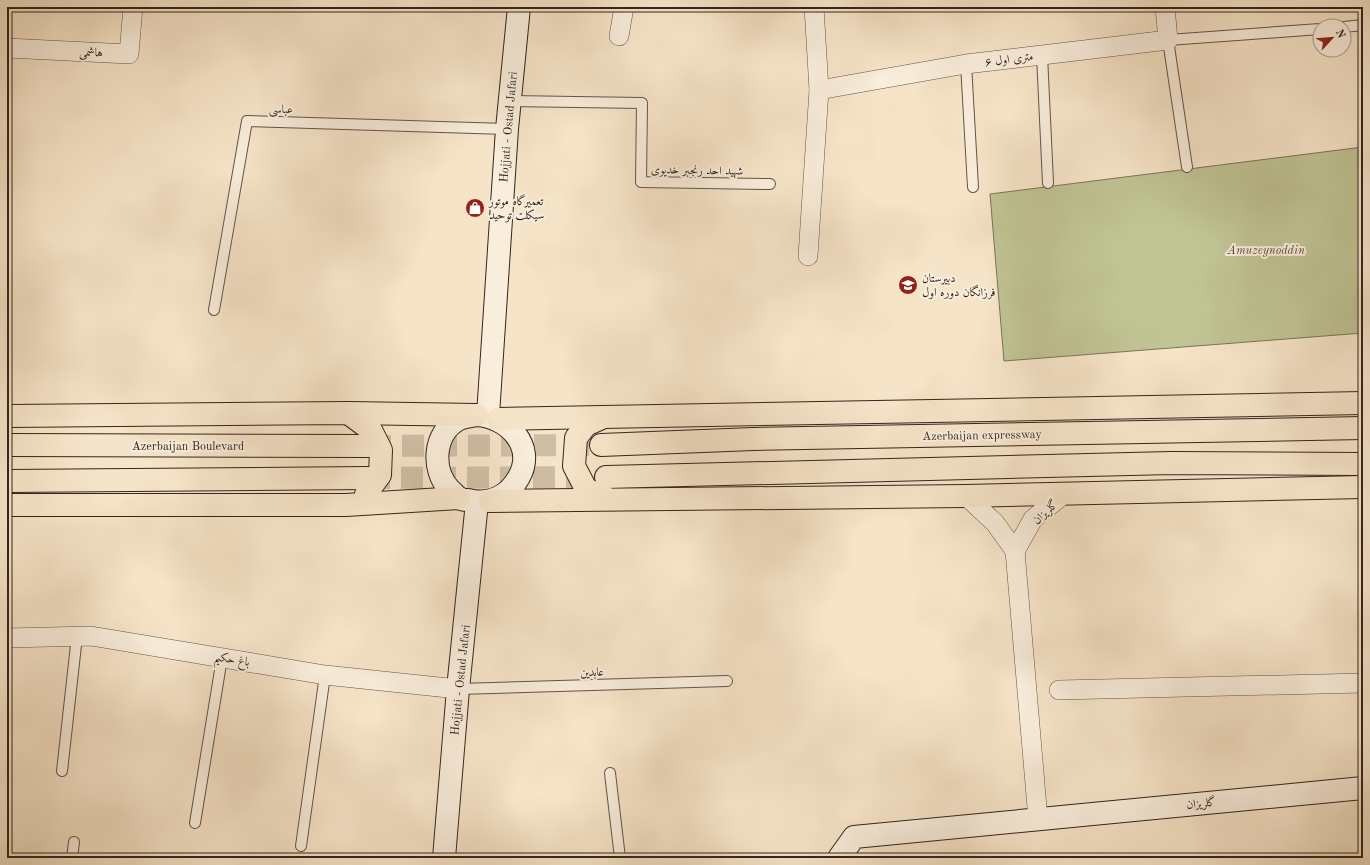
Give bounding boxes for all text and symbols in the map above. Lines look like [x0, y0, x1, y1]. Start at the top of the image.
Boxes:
north arrow [1312, 18, 1352, 58]
text: N [1333, 28, 1347, 41]
street label: هاشمی [79, 46, 103, 62]
street label: ۶ متری اول [984, 51, 1034, 70]
street label: Hojjati - Ostad Jafari [498, 71, 520, 183]
street label: عباسی [269, 104, 294, 118]
street label: شهید احد رنجبر خدیوی [651, 163, 743, 179]
place label: تعمیرگاه موتور سیکلت توحید [488, 193, 544, 223]
shop icon: تعمیرگاه موتور سیکلت توحید [464, 197, 486, 219]
park label: Amuzeynoddin [1226, 245, 1305, 257]
place label: دبیرستان فرزانگان دوره اول [922, 273, 996, 300]
school or university icon: دبیرستان فرزانگان دوره اول [897, 274, 919, 296]
street label: Azerbaijan expressway [922, 429, 1043, 443]
street label: Azerbaijan Boulevard [132, 441, 244, 453]
street label: گلریزان [1029, 496, 1061, 528]
street label: Hojjati - Ostad Jafari [449, 624, 473, 736]
street label: باغ حکیم [212, 650, 251, 674]
street label: عابدین [580, 667, 604, 679]
street label: گلریزان [1185, 793, 1217, 813]

